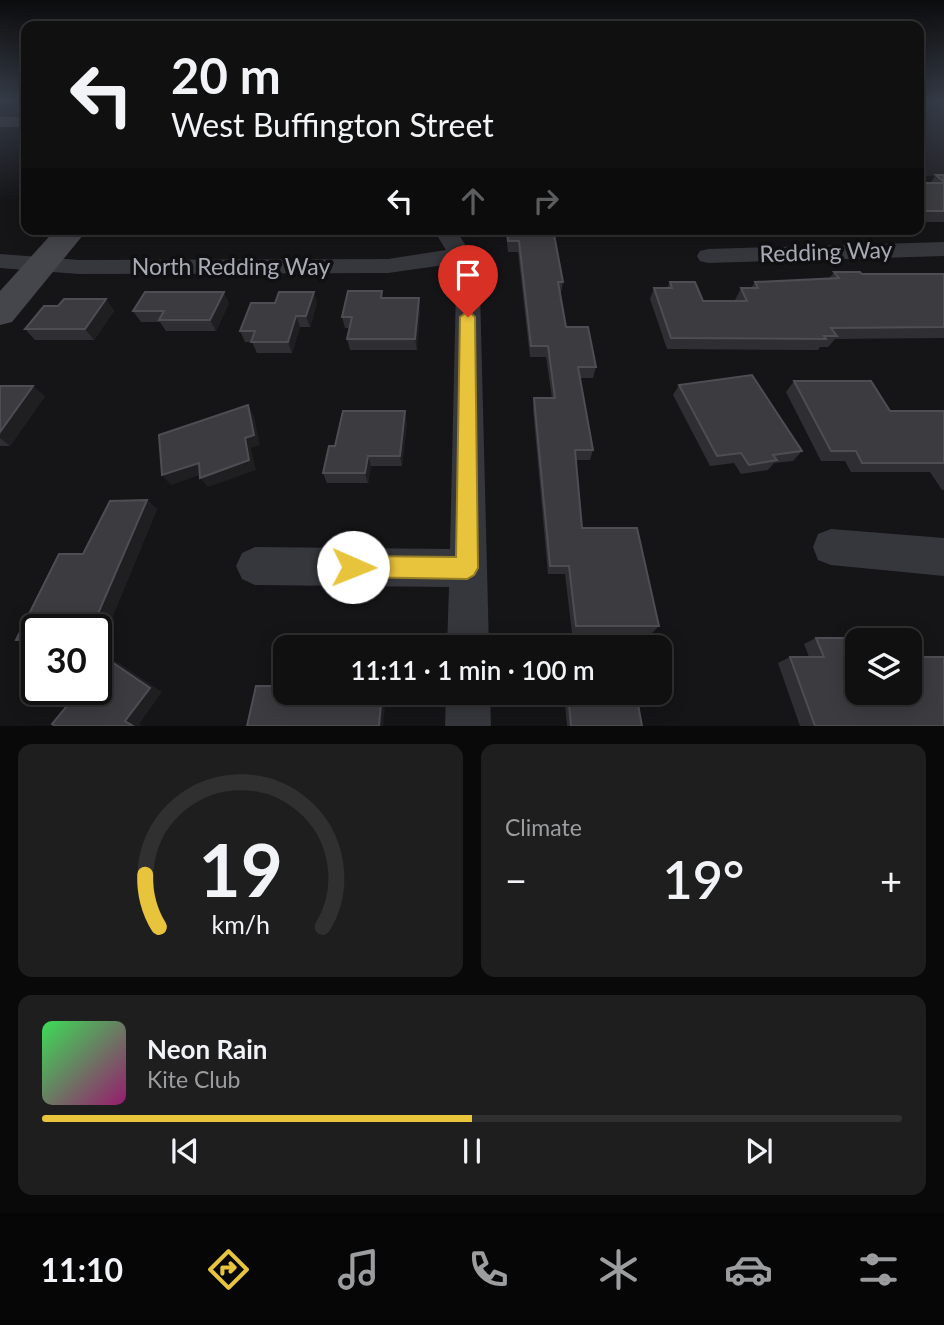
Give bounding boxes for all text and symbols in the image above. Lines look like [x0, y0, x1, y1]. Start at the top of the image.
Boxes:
text: 20 m [171, 46, 281, 104]
icon: left [56, 49, 147, 140]
text: West Buffington Street [171, 105, 494, 144]
icon: left [381, 182, 419, 220]
icon: ahead [454, 182, 492, 220]
icon: right [527, 182, 565, 220]
street label: Redding Way [759, 235, 893, 267]
pin [438, 245, 498, 317]
street label: North Redding Way [132, 252, 330, 280]
icon: arrive [449, 256, 487, 294]
position arrow [316, 530, 390, 604]
speed limit sign: 30 [21, 614, 112, 705]
map controls [845, 628, 922, 705]
button: layers [845, 628, 922, 705]
text: 11:11 · 1 min · 100 m [350, 654, 595, 686]
text: Climate [505, 813, 582, 841]
text: 19 [198, 825, 283, 913]
text: 19° [663, 848, 744, 910]
text: − [505, 857, 527, 903]
text: + [880, 857, 902, 903]
text: km/h [211, 908, 270, 938]
text: Neon Rain [147, 1033, 267, 1065]
text: Kite Club [147, 1065, 240, 1093]
icon: previous [166, 1132, 204, 1170]
icon: pause [453, 1132, 491, 1170]
icon: next [740, 1132, 778, 1170]
icon: directions [204, 1245, 253, 1294]
icon: music [334, 1245, 383, 1294]
icon: phone [464, 1245, 513, 1294]
icon: climate [594, 1245, 643, 1294]
icon: car [724, 1245, 773, 1294]
icon: filters [854, 1245, 903, 1294]
text: 11:10 [41, 1250, 123, 1289]

